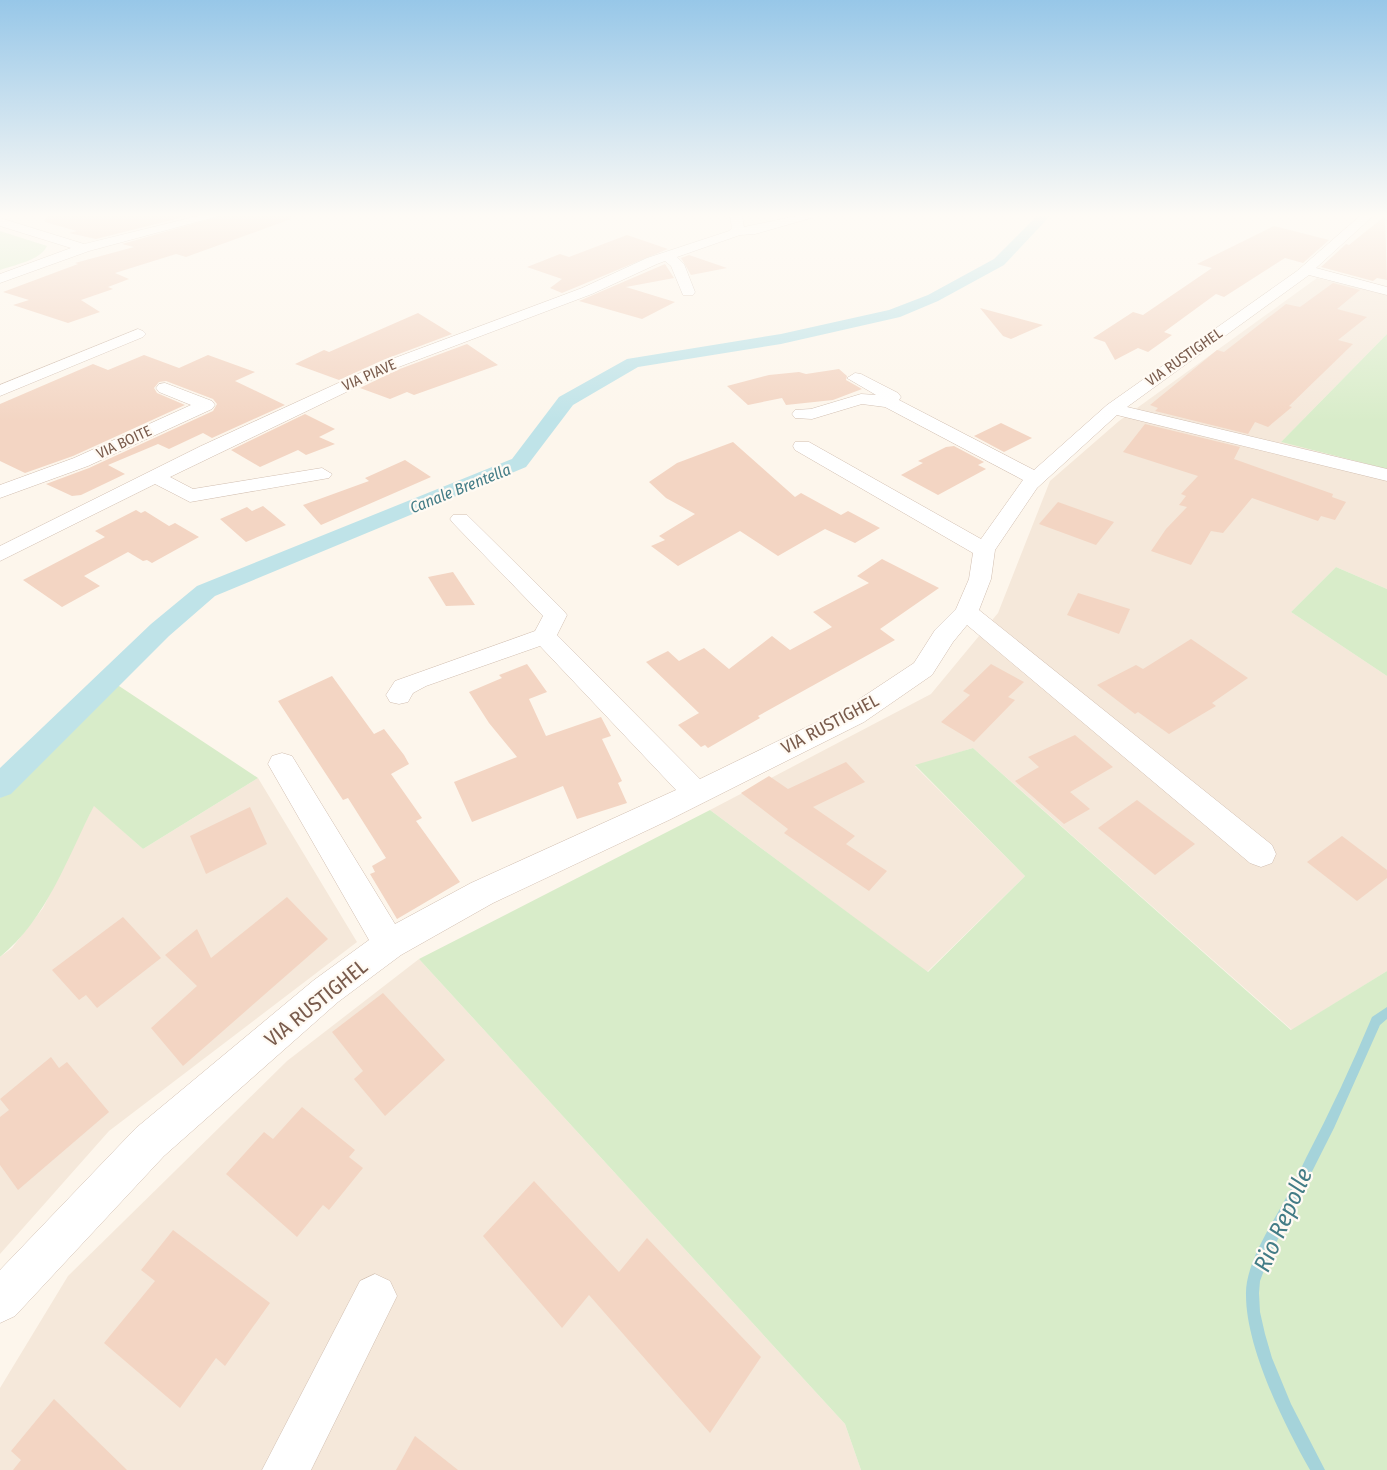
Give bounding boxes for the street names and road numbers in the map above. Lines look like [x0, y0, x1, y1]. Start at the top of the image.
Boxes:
street label: VIA RUSTIGHEL [1142, 324, 1226, 390]
street label: VIA PIAVE [339, 355, 399, 395]
street label: VIA BOITE [94, 421, 154, 463]
street label: VIA RUSTIGHEL [778, 689, 882, 759]
street label: VIA RUSTIGHEL [259, 953, 373, 1052]

